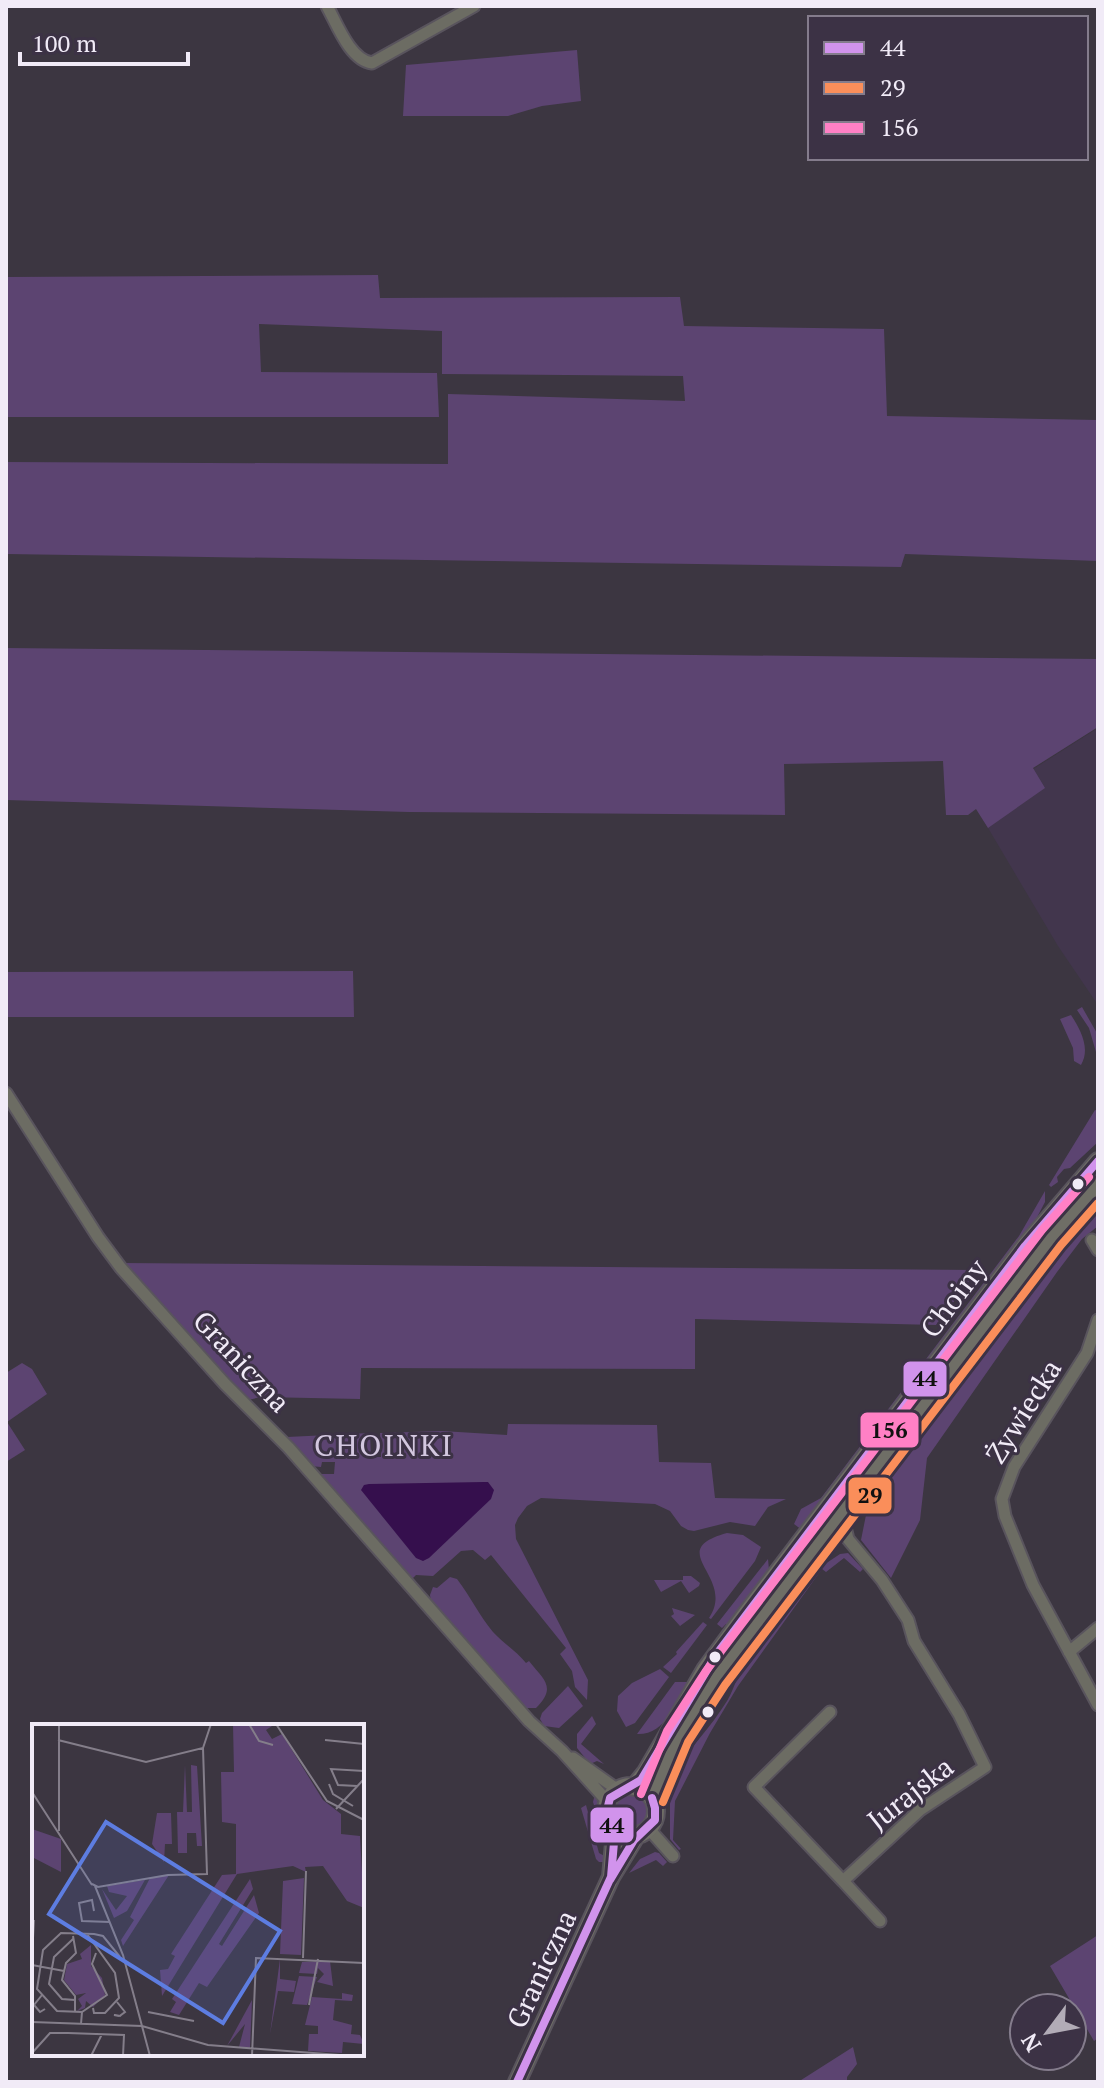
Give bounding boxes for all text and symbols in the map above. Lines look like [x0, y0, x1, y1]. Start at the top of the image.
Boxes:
scale bar [20, 16, 188, 66]
legend [808, 16, 1088, 160]
text: 100 m [32, 27, 97, 59]
text: 44 [880, 31, 906, 63]
text: 29 [880, 71, 906, 103]
text: 156 [880, 111, 919, 143]
unlabelled marker [1070, 1176, 1086, 1192]
street label: Choiny [911, 1251, 995, 1345]
street label: Graniczna [185, 1302, 299, 1420]
street label: Żywiecka [977, 1352, 1069, 1470]
line badge: 44 [902, 1360, 948, 1398]
text: 44 [913, 1363, 938, 1392]
line badge: 156 [859, 1411, 920, 1449]
text: 156 [870, 1415, 908, 1444]
district label: CHOINKI [314, 1425, 454, 1465]
line badge: 29 [847, 1476, 893, 1515]
text: 29 [858, 1480, 882, 1509]
unlabelled marker [707, 1649, 723, 1665]
unlabelled marker [700, 1704, 716, 1720]
inset map [32, 1724, 364, 2056]
street label: Jurajska [859, 1748, 961, 1838]
line badge: 44 [589, 1806, 635, 1844]
text: 44 [600, 1810, 625, 1839]
street label: Graniczna [498, 1904, 584, 2034]
north arrow [1008, 1992, 1088, 2072]
text: N [1014, 2028, 1047, 2058]

